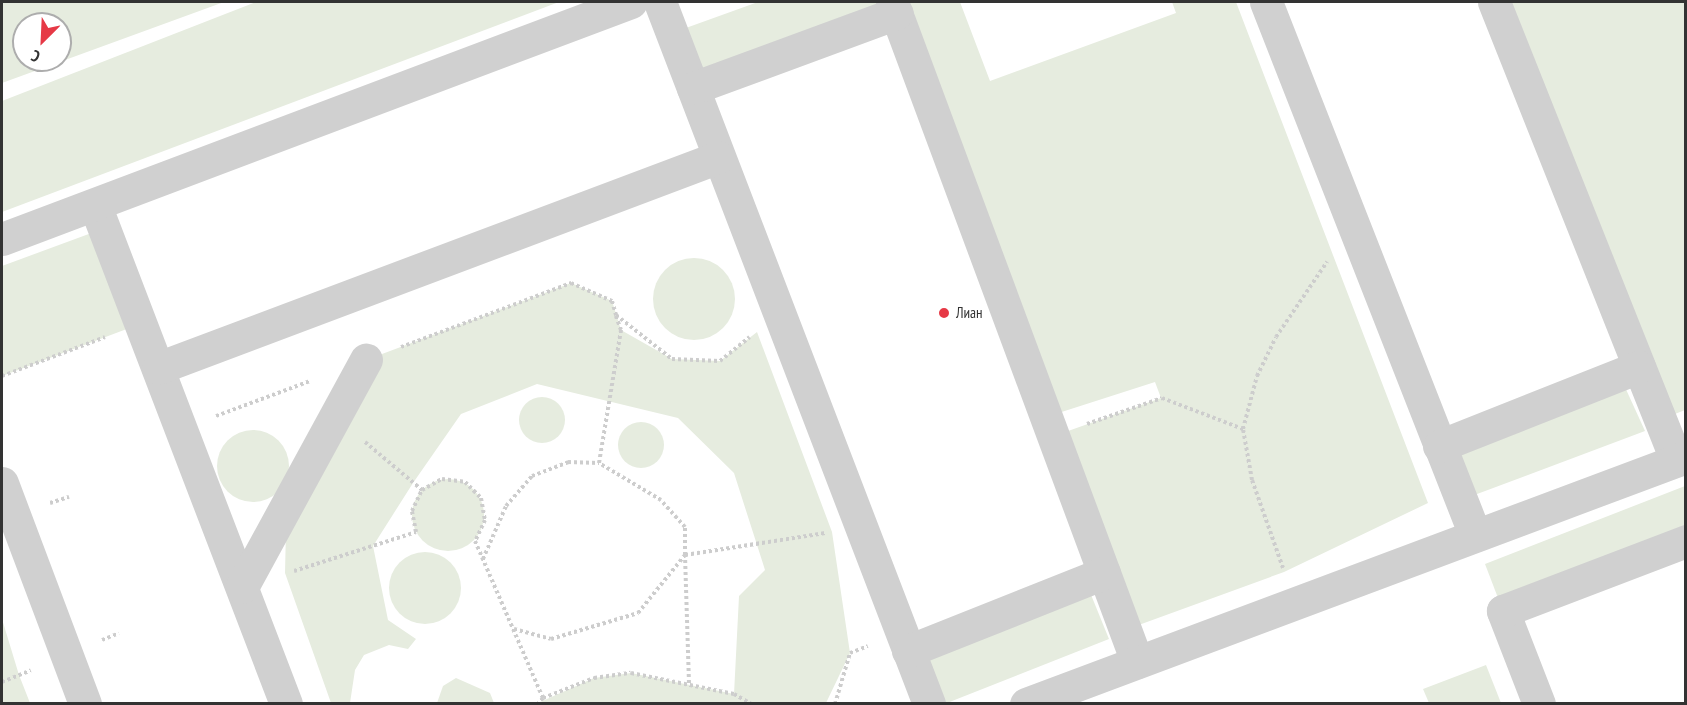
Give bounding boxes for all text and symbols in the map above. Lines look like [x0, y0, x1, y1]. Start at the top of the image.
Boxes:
north arrow [12, 12, 72, 72]
text: С [28, 46, 43, 67]
place label: Лиан [956, 304, 983, 322]
marker: Лиан [937, 306, 951, 320]

